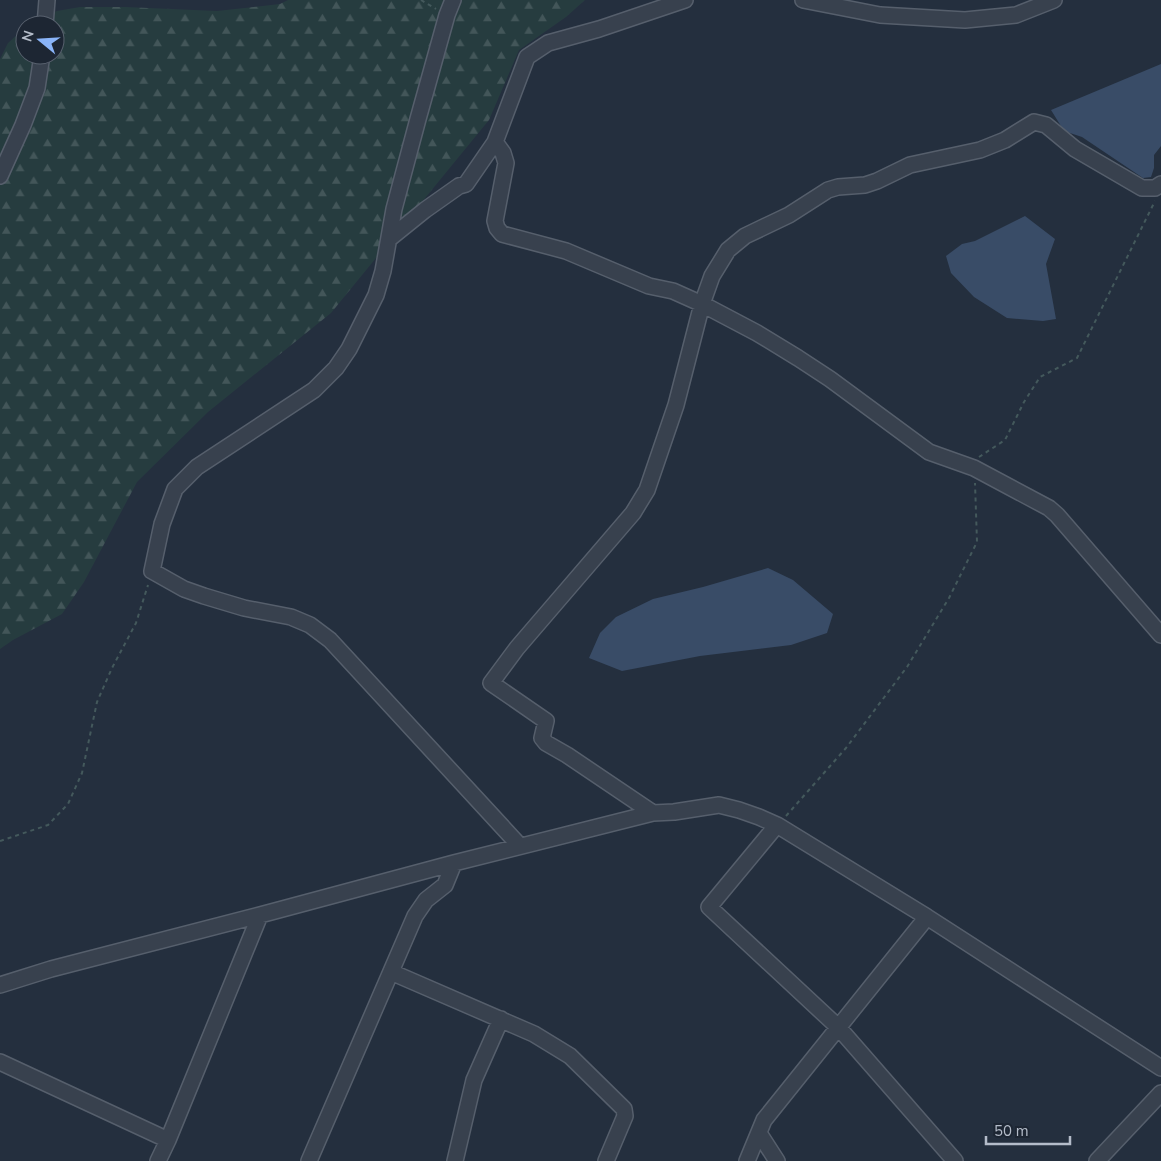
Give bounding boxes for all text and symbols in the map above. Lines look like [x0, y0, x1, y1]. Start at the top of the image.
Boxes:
north arrow [15, 15, 65, 65]
text: N [17, 28, 39, 44]
scale bar [986, 1114, 1070, 1146]
text: 50 m [994, 1121, 1029, 1141]

